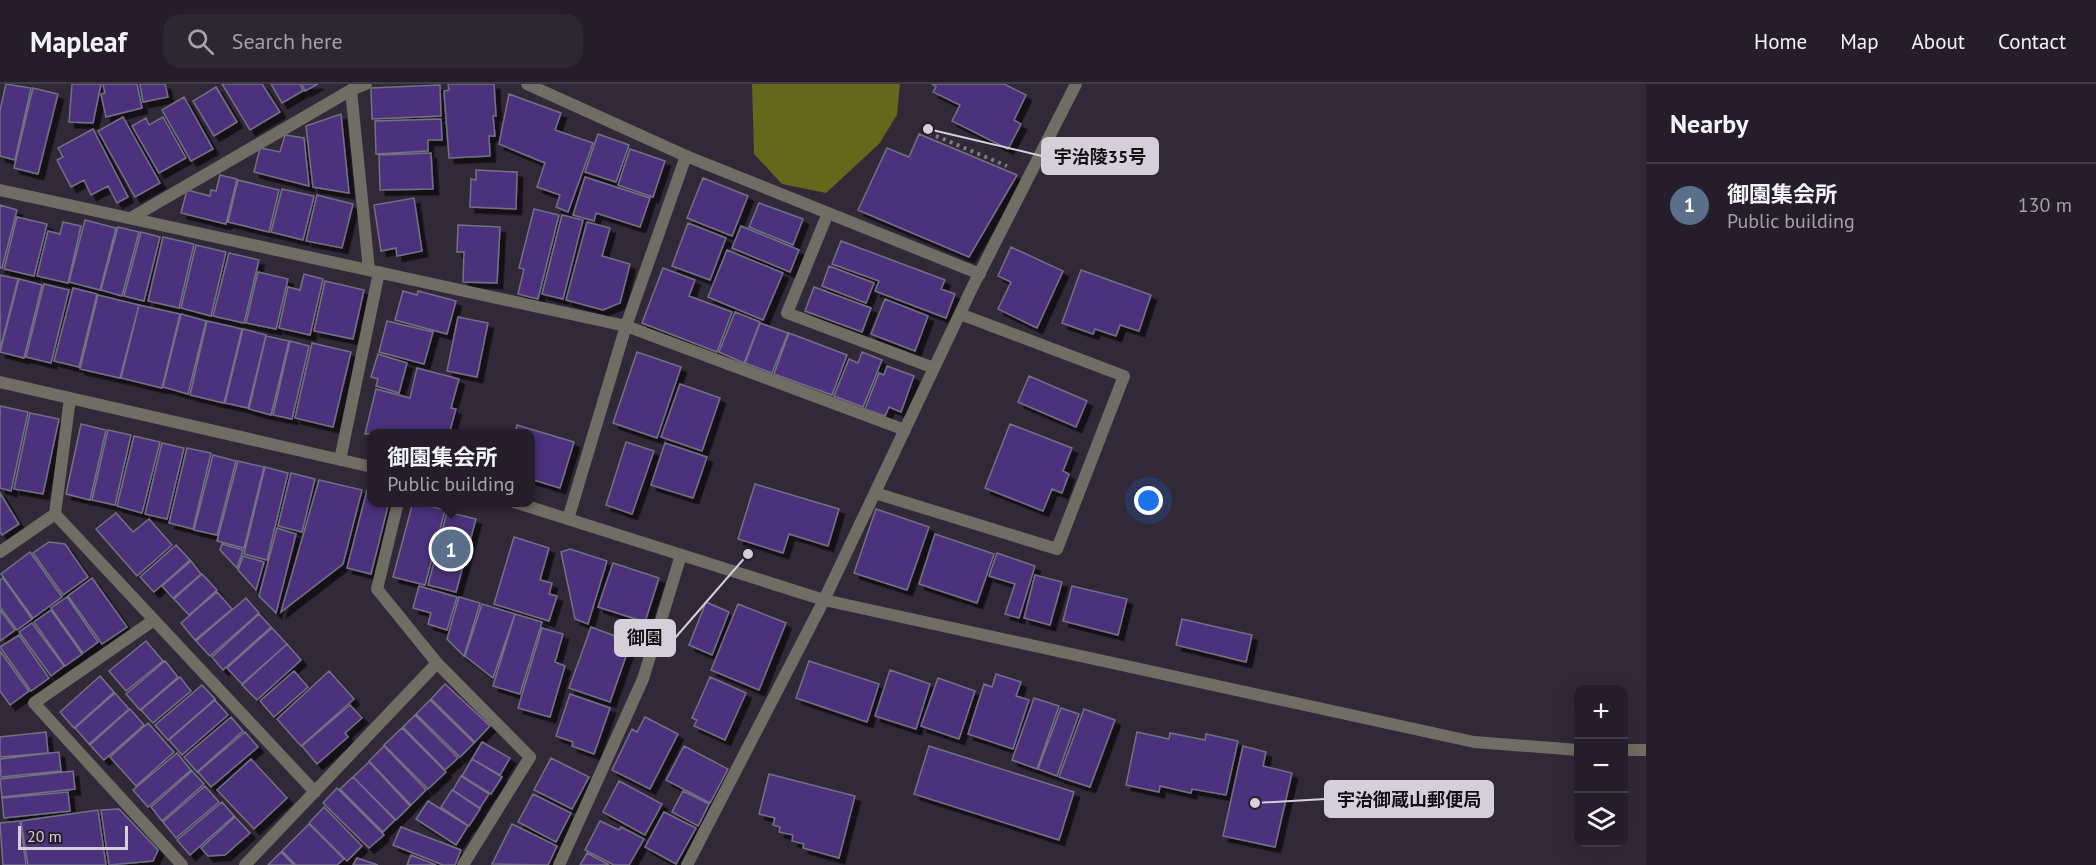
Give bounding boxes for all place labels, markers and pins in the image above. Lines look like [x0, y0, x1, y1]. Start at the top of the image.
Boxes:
callout: 宇治陵35号 [1042, 138, 1158, 174]
pin: 1 [432, 526, 470, 572]
callout: 御園 [615, 620, 675, 656]
callout: 宇治御蔵山郵便局 [1325, 781, 1493, 817]

